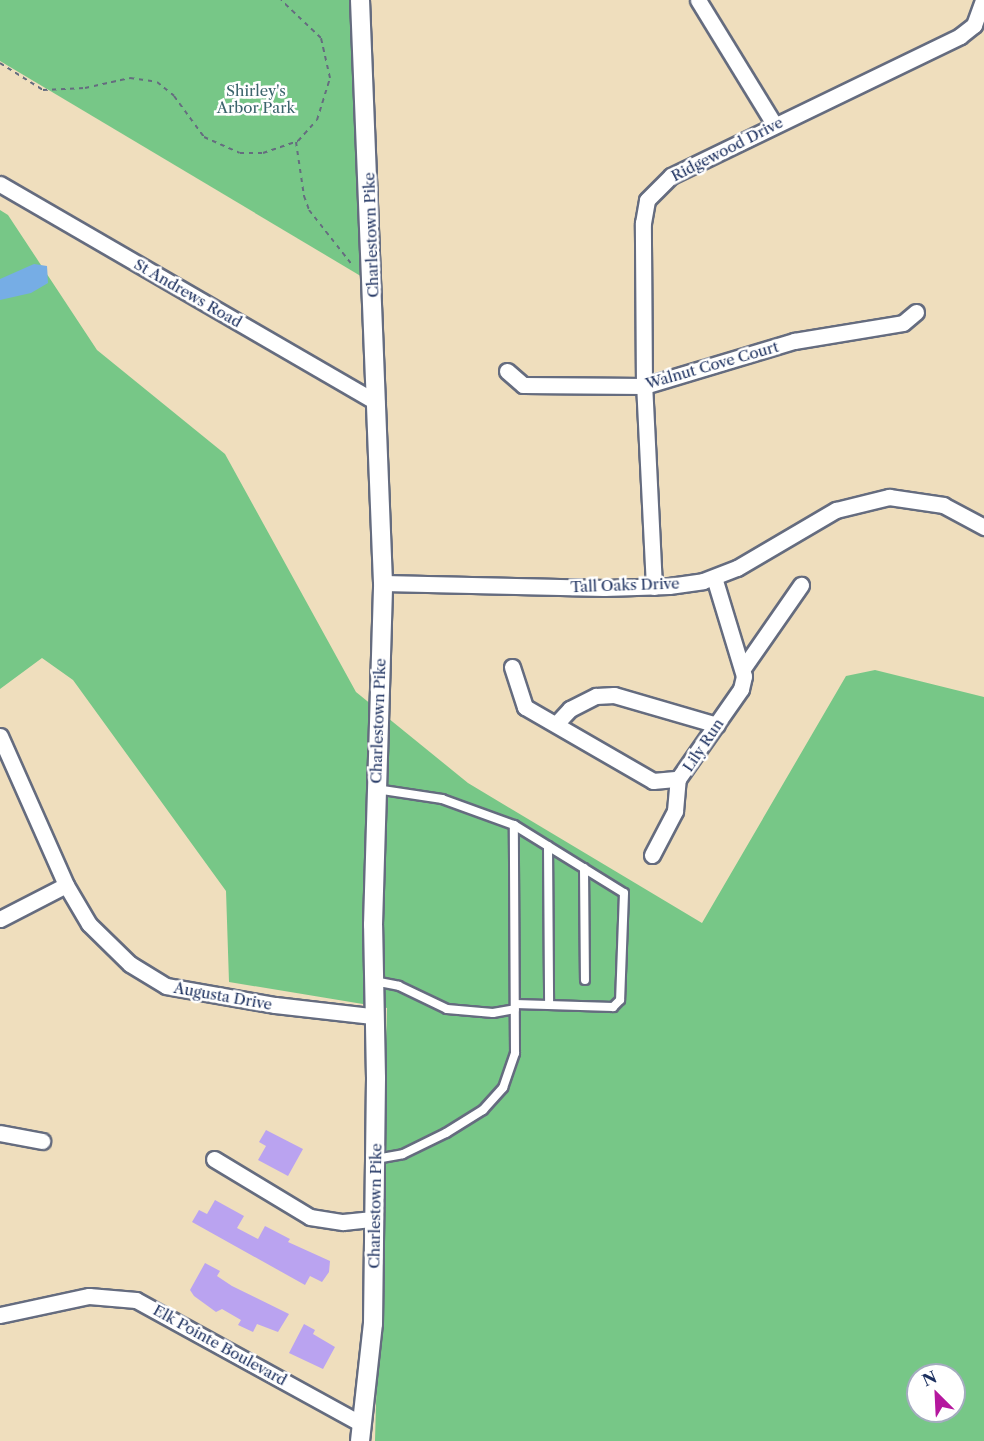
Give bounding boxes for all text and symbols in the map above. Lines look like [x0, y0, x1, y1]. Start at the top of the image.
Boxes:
park label: Shirley's Arbor Park [217, 81, 295, 116]
street label: Ridgewood Drive [668, 113, 786, 185]
street label: Charlestown Pike [360, 172, 382, 298]
street label: St Andrews Road [131, 255, 245, 331]
street label: Walnut Cove Court [643, 337, 781, 393]
street label: Tall Oaks Drive [570, 574, 680, 596]
street label: Charlestown Pike [367, 658, 389, 784]
street label: Lily Run [679, 715, 727, 775]
street label: Augusta Drive [172, 978, 274, 1014]
street label: Charlestown Pike [365, 1143, 385, 1269]
street label: Elk Pointe Boulevard [150, 1301, 290, 1389]
north arrow [906, 1363, 966, 1423]
text: N [919, 1366, 940, 1390]

